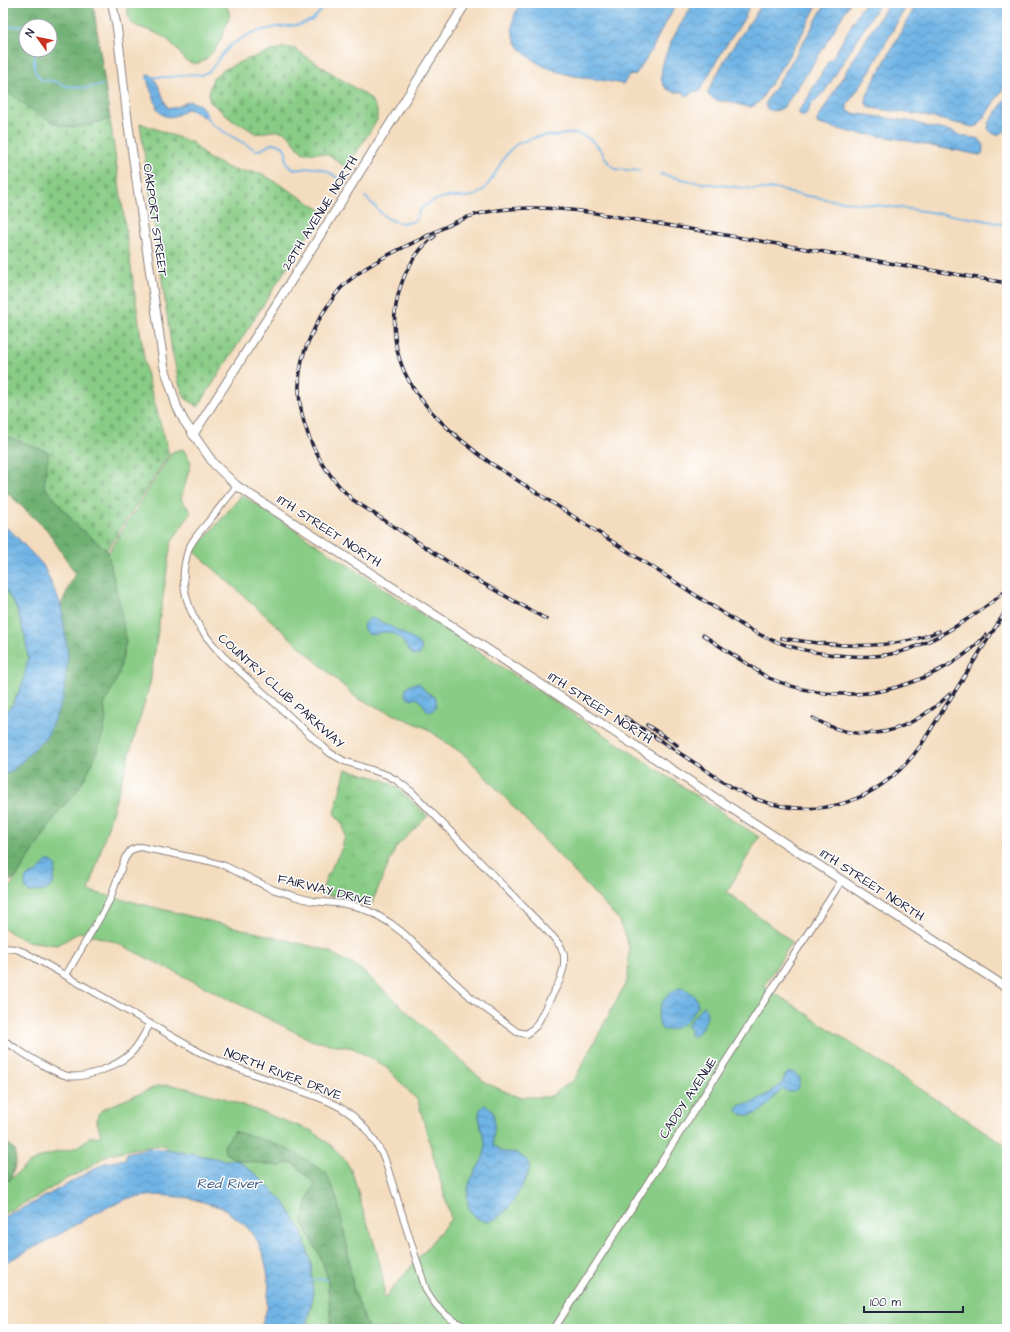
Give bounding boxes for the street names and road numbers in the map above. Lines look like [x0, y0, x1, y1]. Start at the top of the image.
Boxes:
street label: 28TH AVENUE NORTH [277, 152, 363, 274]
street label: OAKPORT STREET [138, 162, 172, 278]
street label: 11TH STREET NORTH [273, 490, 385, 572]
street label: COUNTRY CLUB PARKWAY [214, 629, 348, 753]
street label: 11TH STREET NORTH [544, 667, 656, 749]
street label: 11TH STREET NORTH [816, 844, 928, 926]
street label: FAIRWAY DRIVE [276, 870, 374, 911]
street label: NORTH RIVER DRIVE [222, 1043, 345, 1105]
street label: CADDY AVENUE [655, 1053, 721, 1142]

